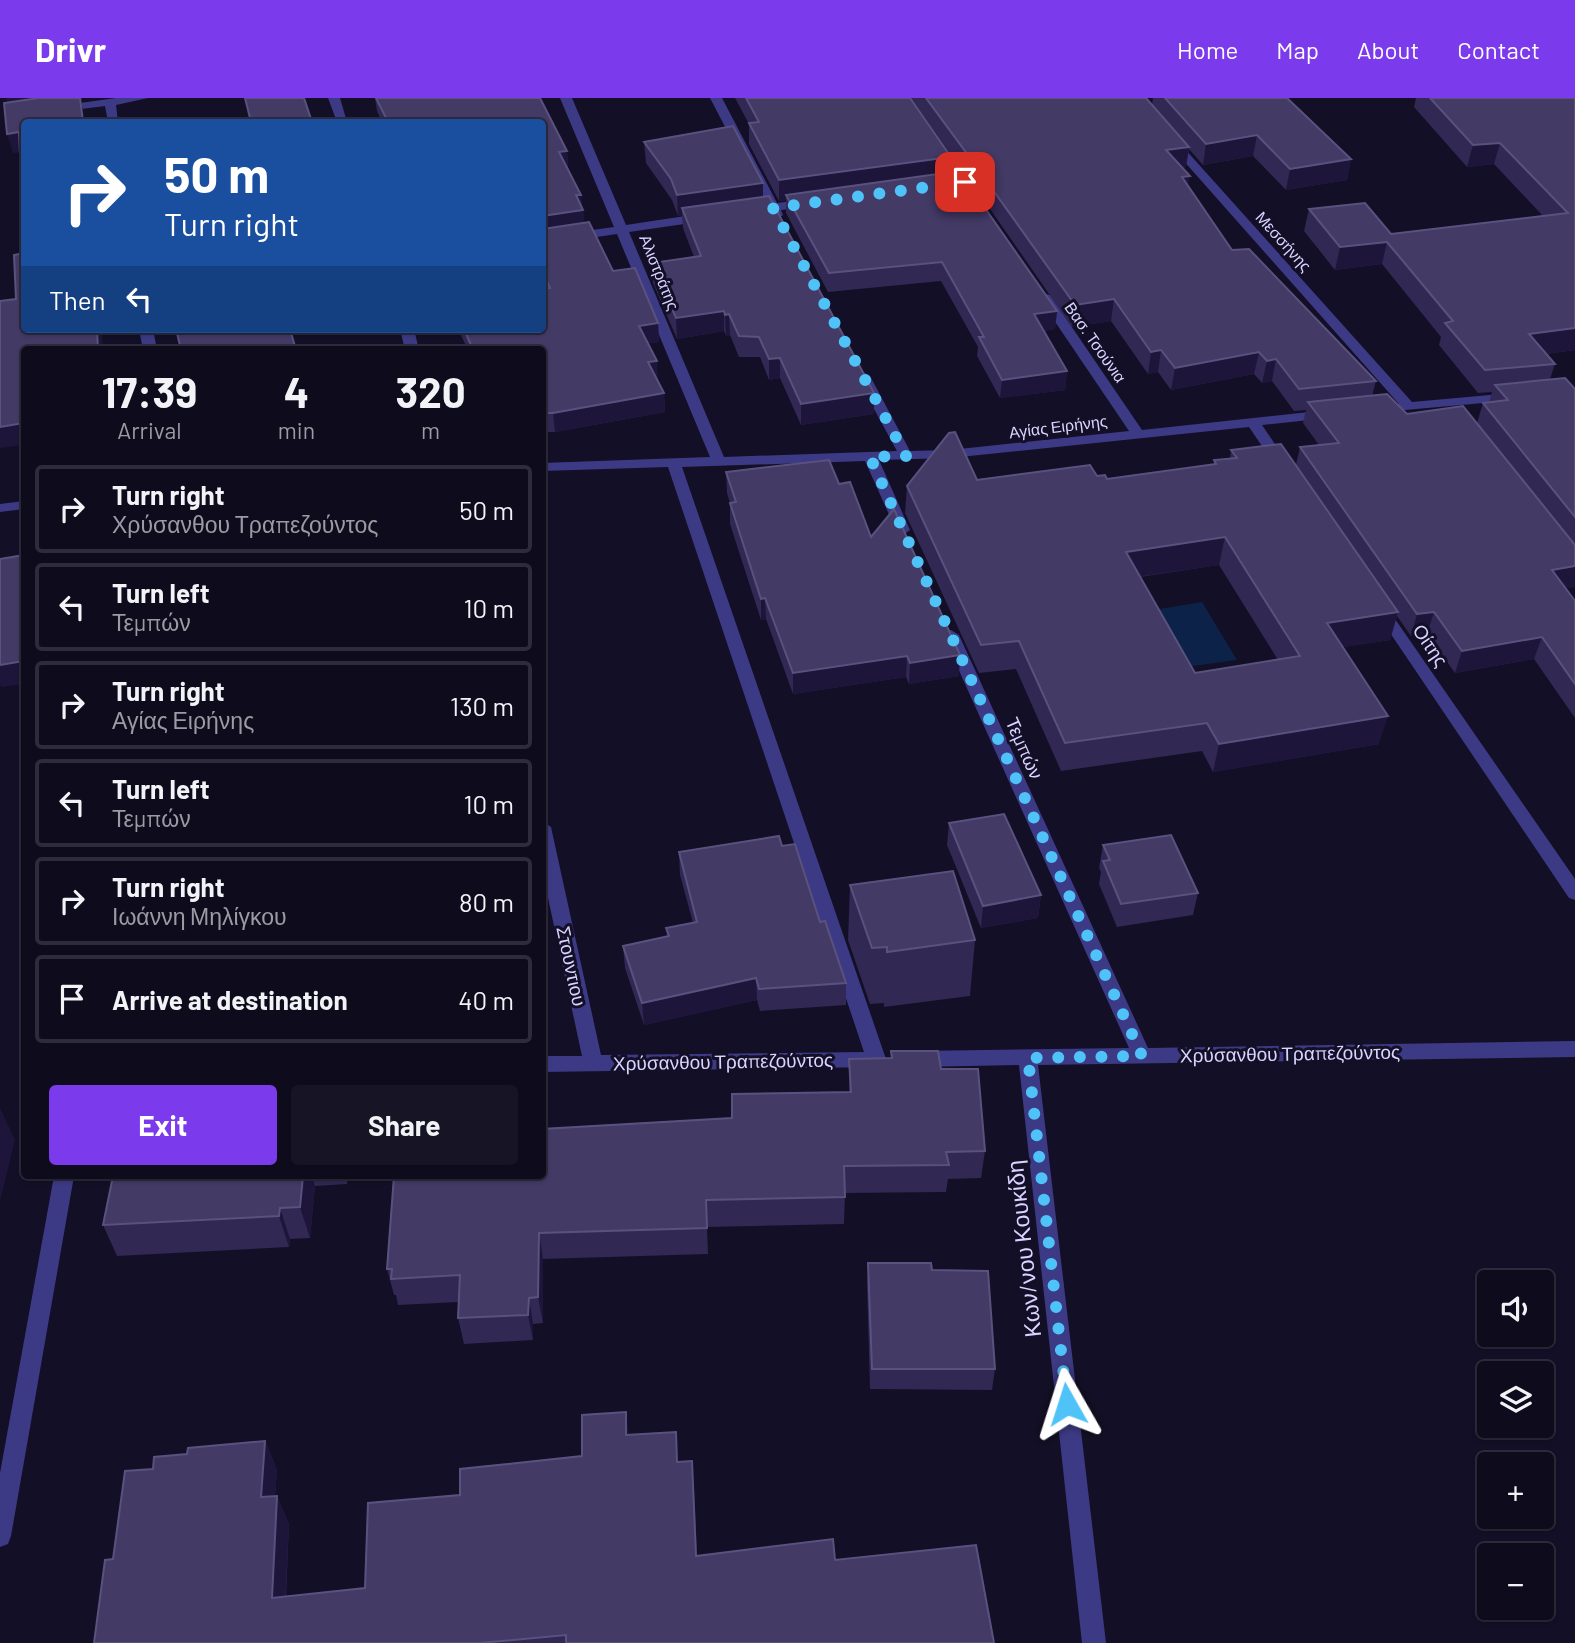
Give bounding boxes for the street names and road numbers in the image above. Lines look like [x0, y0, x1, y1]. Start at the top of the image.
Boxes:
street label: Μεσσήνης [1252, 207, 1316, 275]
street label: Αλιστράτης [636, 231, 684, 313]
street label: Βασ. Τσούνια [1061, 298, 1131, 386]
street label: Αγίας Ειρήνης [1008, 411, 1109, 441]
street label: Οίτης [1409, 619, 1453, 671]
street label: Τεμπών [1001, 714, 1049, 782]
street label: Στουντιου [552, 924, 592, 1008]
street label: Χρύσανθου Τραπεζούντος [1180, 1040, 1400, 1066]
street label: Χρύσανθου Τραπεζούντος [613, 1048, 833, 1074]
street label: Κων/νου Κουκίδη [1000, 1159, 1046, 1339]

